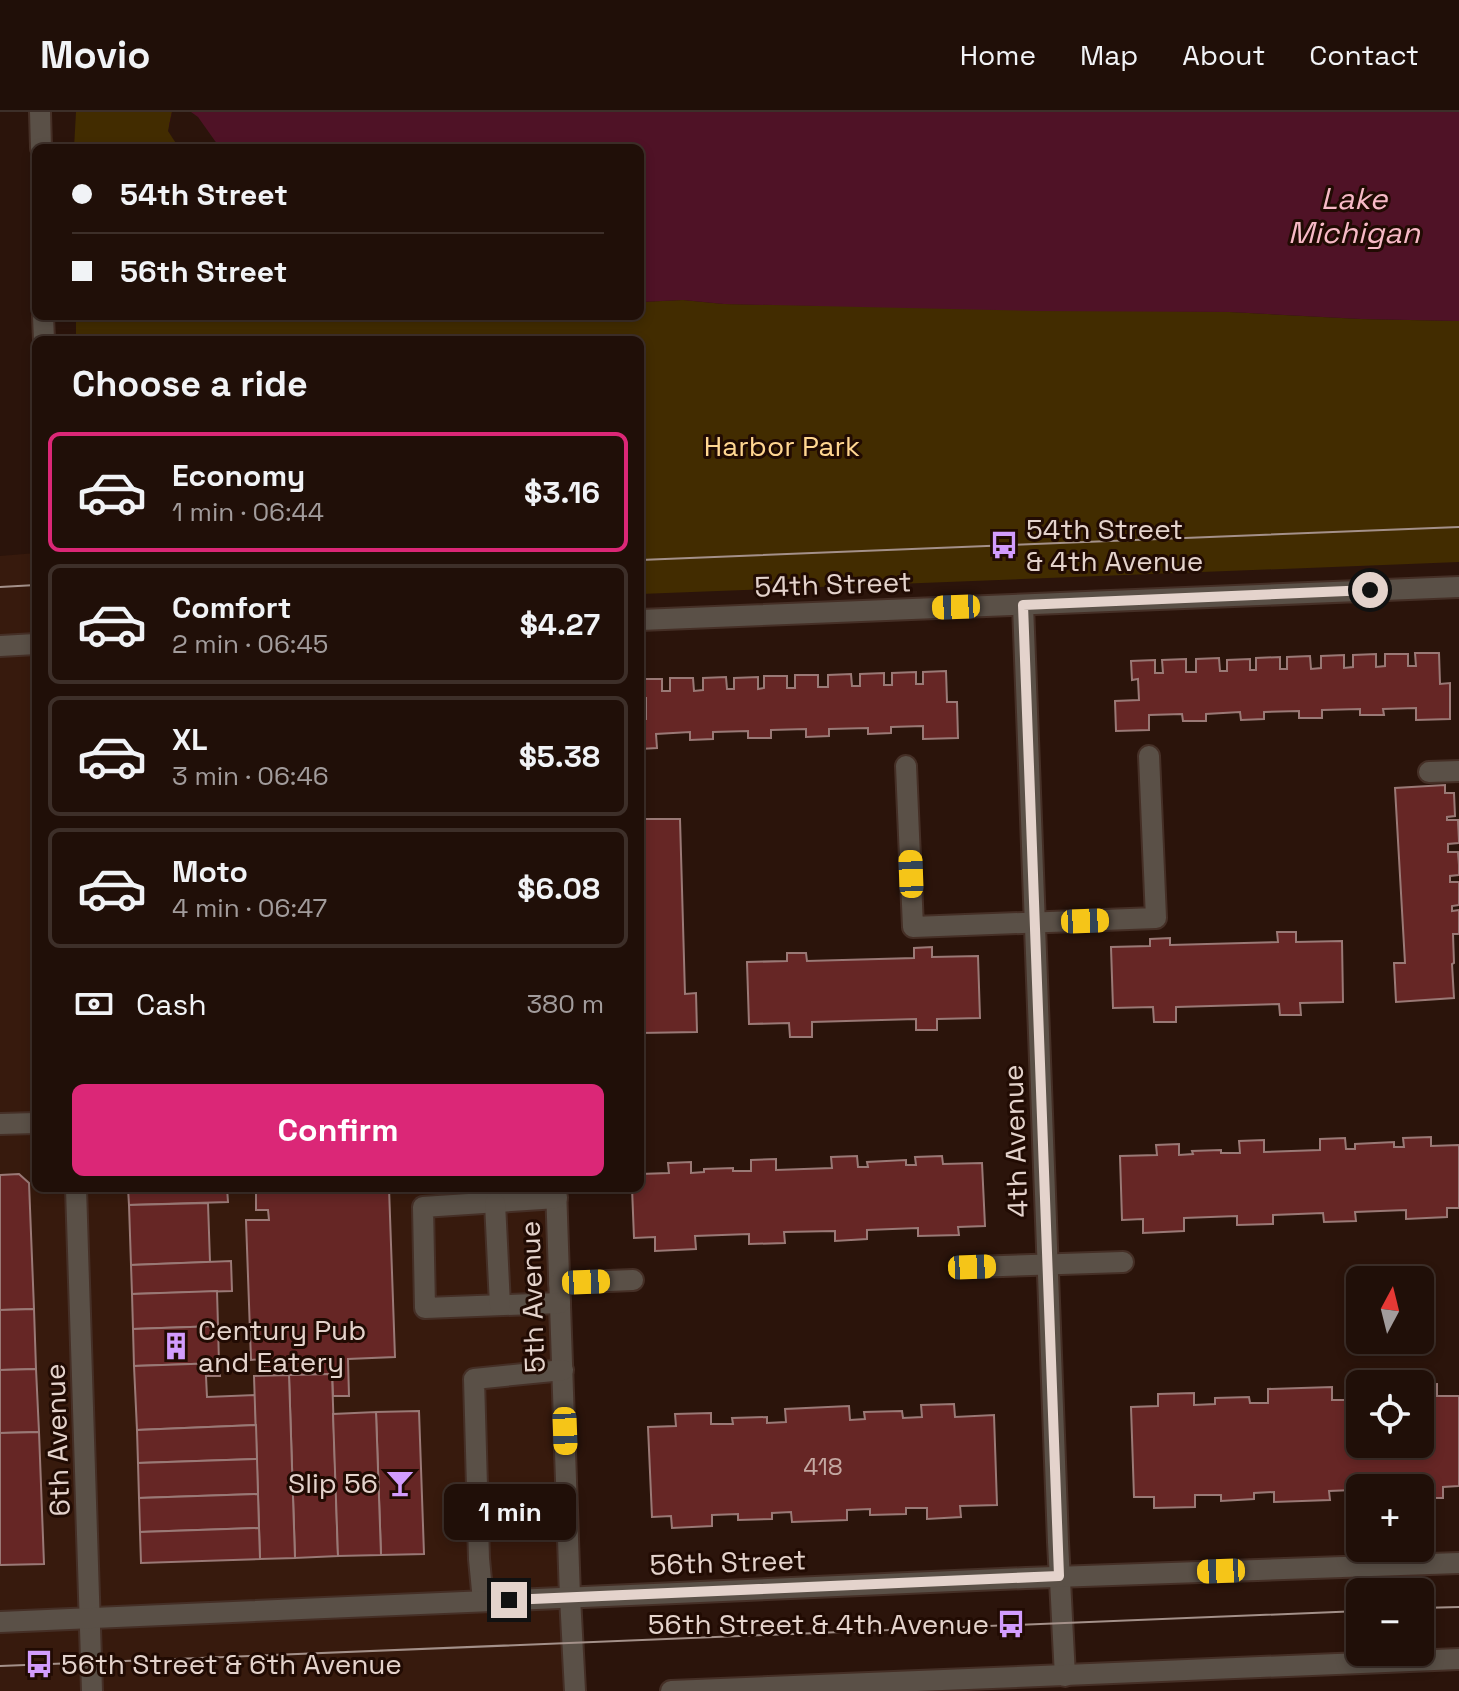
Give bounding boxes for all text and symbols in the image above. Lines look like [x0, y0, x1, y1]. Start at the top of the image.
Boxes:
text: Movio [40, 31, 150, 79]
text: Home [960, 37, 1036, 73]
text: Map [1080, 37, 1138, 73]
text: About [1182, 37, 1265, 73]
text: Contact [1309, 37, 1419, 73]
text: 54th Street [120, 175, 288, 214]
water label: Lake Michigan [1288, 179, 1421, 252]
text: 56th Street [120, 252, 287, 291]
text: Choose a ride [72, 361, 308, 407]
park label: Harbor Park [704, 428, 860, 464]
icon: car [76, 456, 148, 528]
text: Economy [172, 456, 305, 495]
text: $3.16 [524, 473, 600, 512]
text: 1 min · 06:44 [172, 495, 324, 529]
place label: 54th Street & 4th Avenue [1026, 511, 1203, 579]
bus stop icon: 54th Street & 4th Avenue [989, 530, 1019, 560]
street label: 54th Street [754, 563, 912, 605]
route start [1352, 572, 1388, 608]
icon: car [76, 588, 148, 660]
text: Comfort [172, 588, 291, 627]
car [932, 594, 980, 620]
text: $4.27 [520, 605, 600, 644]
text: 2 min · 06:45 [172, 627, 328, 661]
icon: car [76, 720, 148, 792]
text: XL [172, 720, 208, 759]
text: $5.38 [519, 737, 600, 776]
text: 3 min · 06:46 [172, 759, 329, 793]
car [898, 850, 924, 898]
icon: car [76, 852, 148, 924]
text: Moto [172, 852, 248, 891]
text: $6.08 [517, 869, 600, 908]
text: 4 min · 06:47 [172, 891, 327, 925]
car [1061, 908, 1109, 934]
icon: cash [72, 982, 116, 1026]
text: Cash [136, 985, 207, 1024]
text: 380 m [526, 987, 604, 1021]
street label: 4th Avenue [994, 1064, 1036, 1218]
button: Confirm [72, 1084, 604, 1176]
street label: 5th Avenue [511, 1220, 553, 1374]
car [948, 1254, 996, 1280]
north arrow [1346, 1266, 1434, 1354]
map controls [1346, 1266, 1434, 1666]
car [562, 1269, 610, 1295]
place label: Century Pub and Eatery [198, 1312, 366, 1380]
building icon: Century Pub and Eatery [161, 1331, 191, 1361]
street label: 6th Avenue [36, 1363, 78, 1517]
button: locate [1346, 1370, 1434, 1458]
car [552, 1407, 578, 1455]
house number: 418 [803, 1451, 843, 1482]
place label: Slip 56 [288, 1465, 378, 1501]
bar icon: Slip 56 [385, 1468, 415, 1498]
button: + [1346, 1474, 1434, 1562]
callout: 1 min [443, 1484, 575, 1540]
text: 1 min [478, 1495, 542, 1529]
street label: 56th Street [649, 1541, 807, 1583]
car [1197, 1558, 1245, 1584]
button: − [1346, 1578, 1434, 1666]
route end [491, 1582, 527, 1618]
place label: 56th Street & 4th Avenue [648, 1606, 989, 1642]
bus stop icon: 56th Street & 4th Avenue [996, 1609, 1026, 1639]
place label: 56th Street & 6th Avenue [61, 1646, 402, 1682]
bus stop icon: 56th Street & 6th Avenue [24, 1649, 54, 1679]

